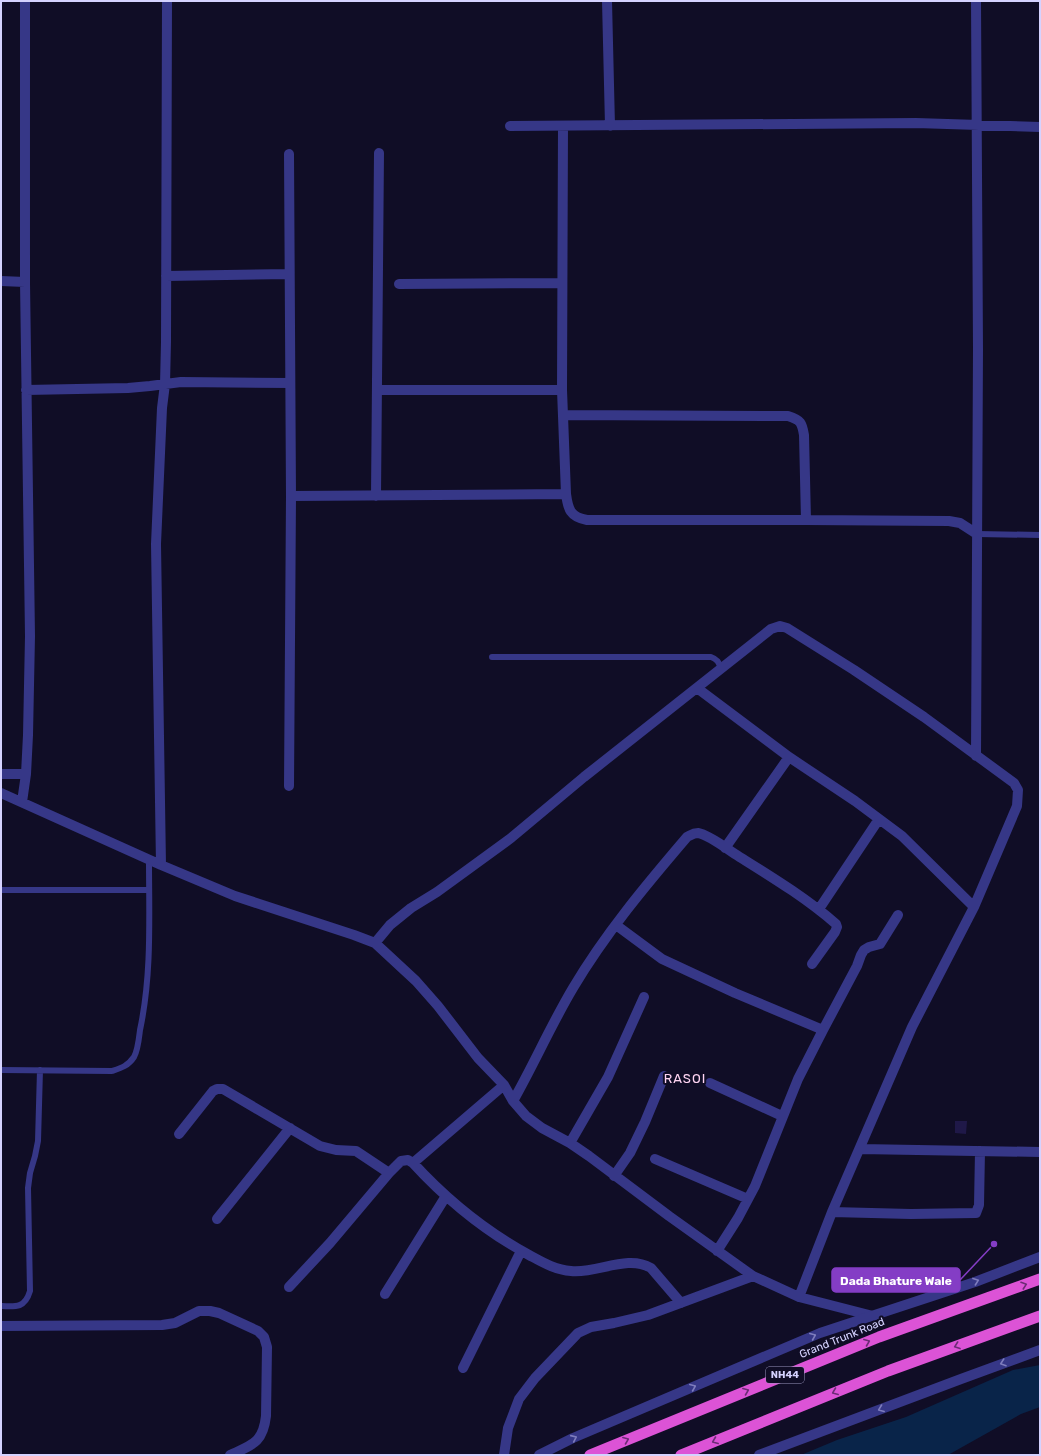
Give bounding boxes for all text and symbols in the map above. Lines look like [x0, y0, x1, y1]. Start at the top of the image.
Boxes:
district label: RASOI [664, 1071, 706, 1086]
callout: Dada Bhature Wale [832, 1268, 960, 1292]
text: Dada Bhature Wale [840, 1274, 952, 1288]
one-way arrow [973, 1278, 980, 1286]
one-way arrow [1021, 1281, 1028, 1289]
street label: Grand Trunk Road [798, 1315, 886, 1361]
one-way arrow [809, 1333, 817, 1341]
one-way arrow [862, 1339, 870, 1347]
one-way arrow [953, 1341, 960, 1350]
one-way arrow [1000, 1359, 1007, 1367]
road number: NH44 [766, 1367, 804, 1383]
one-way arrow [689, 1384, 697, 1392]
one-way arrow [832, 1387, 840, 1395]
one-way arrow [742, 1388, 750, 1396]
one-way arrow [878, 1404, 885, 1412]
one-way arrow [570, 1435, 577, 1443]
one-way arrow [622, 1437, 629, 1445]
one-way arrow [711, 1437, 718, 1445]

